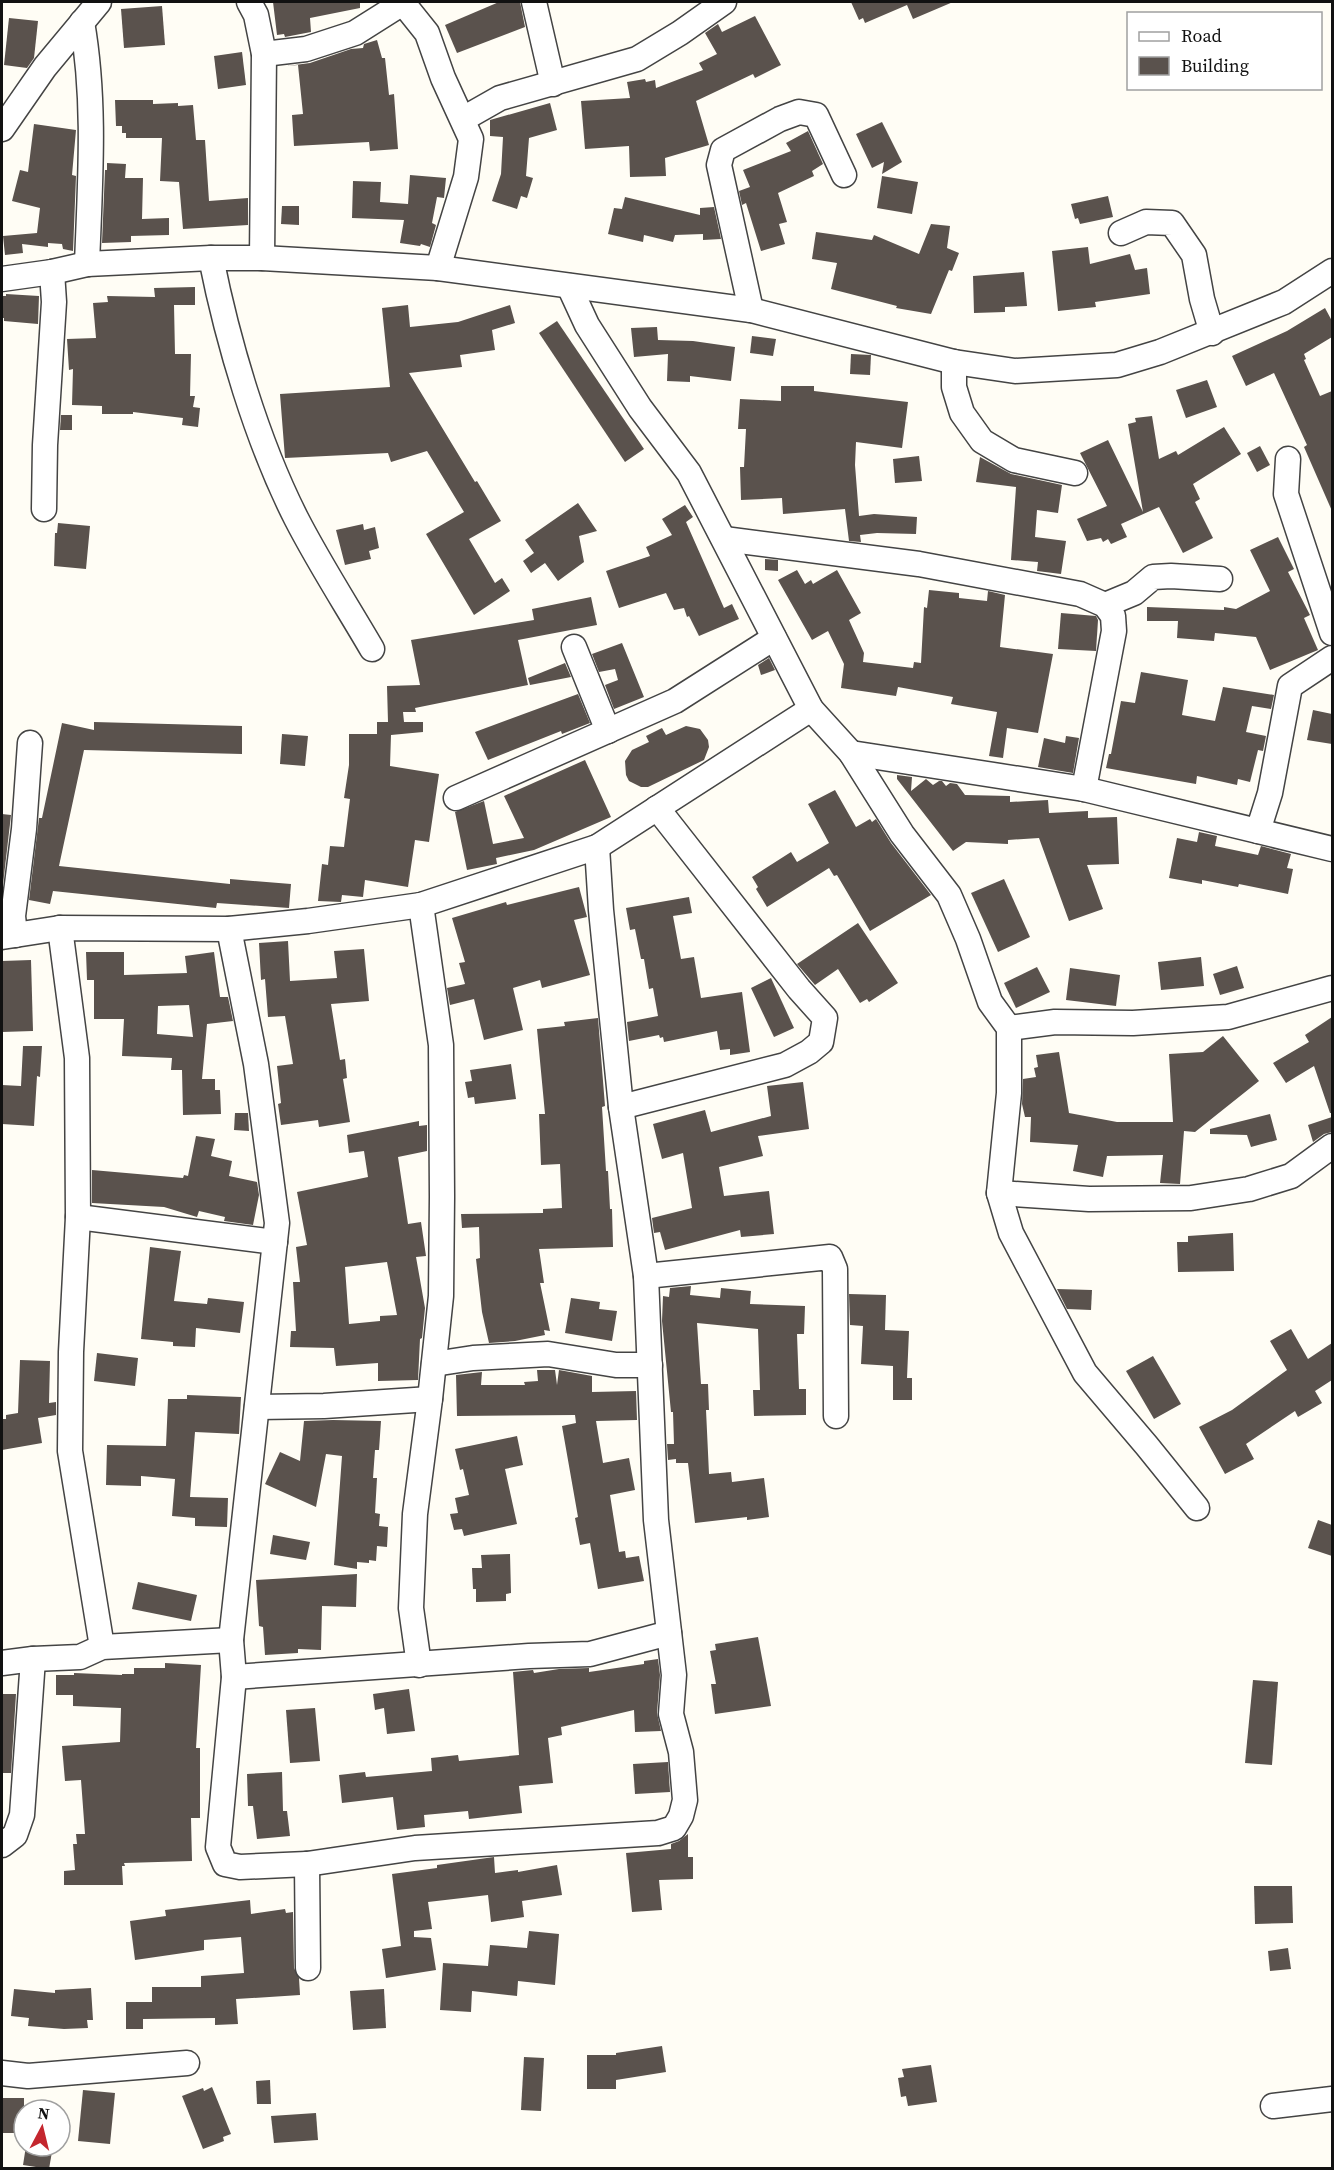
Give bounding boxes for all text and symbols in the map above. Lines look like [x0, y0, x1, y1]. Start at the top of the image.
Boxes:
legend [1127, 12, 1322, 90]
text: Road [1181, 23, 1222, 48]
text: Building [1181, 53, 1249, 78]
north arrow [12, 2098, 72, 2158]
text: N [37, 2101, 51, 2125]

